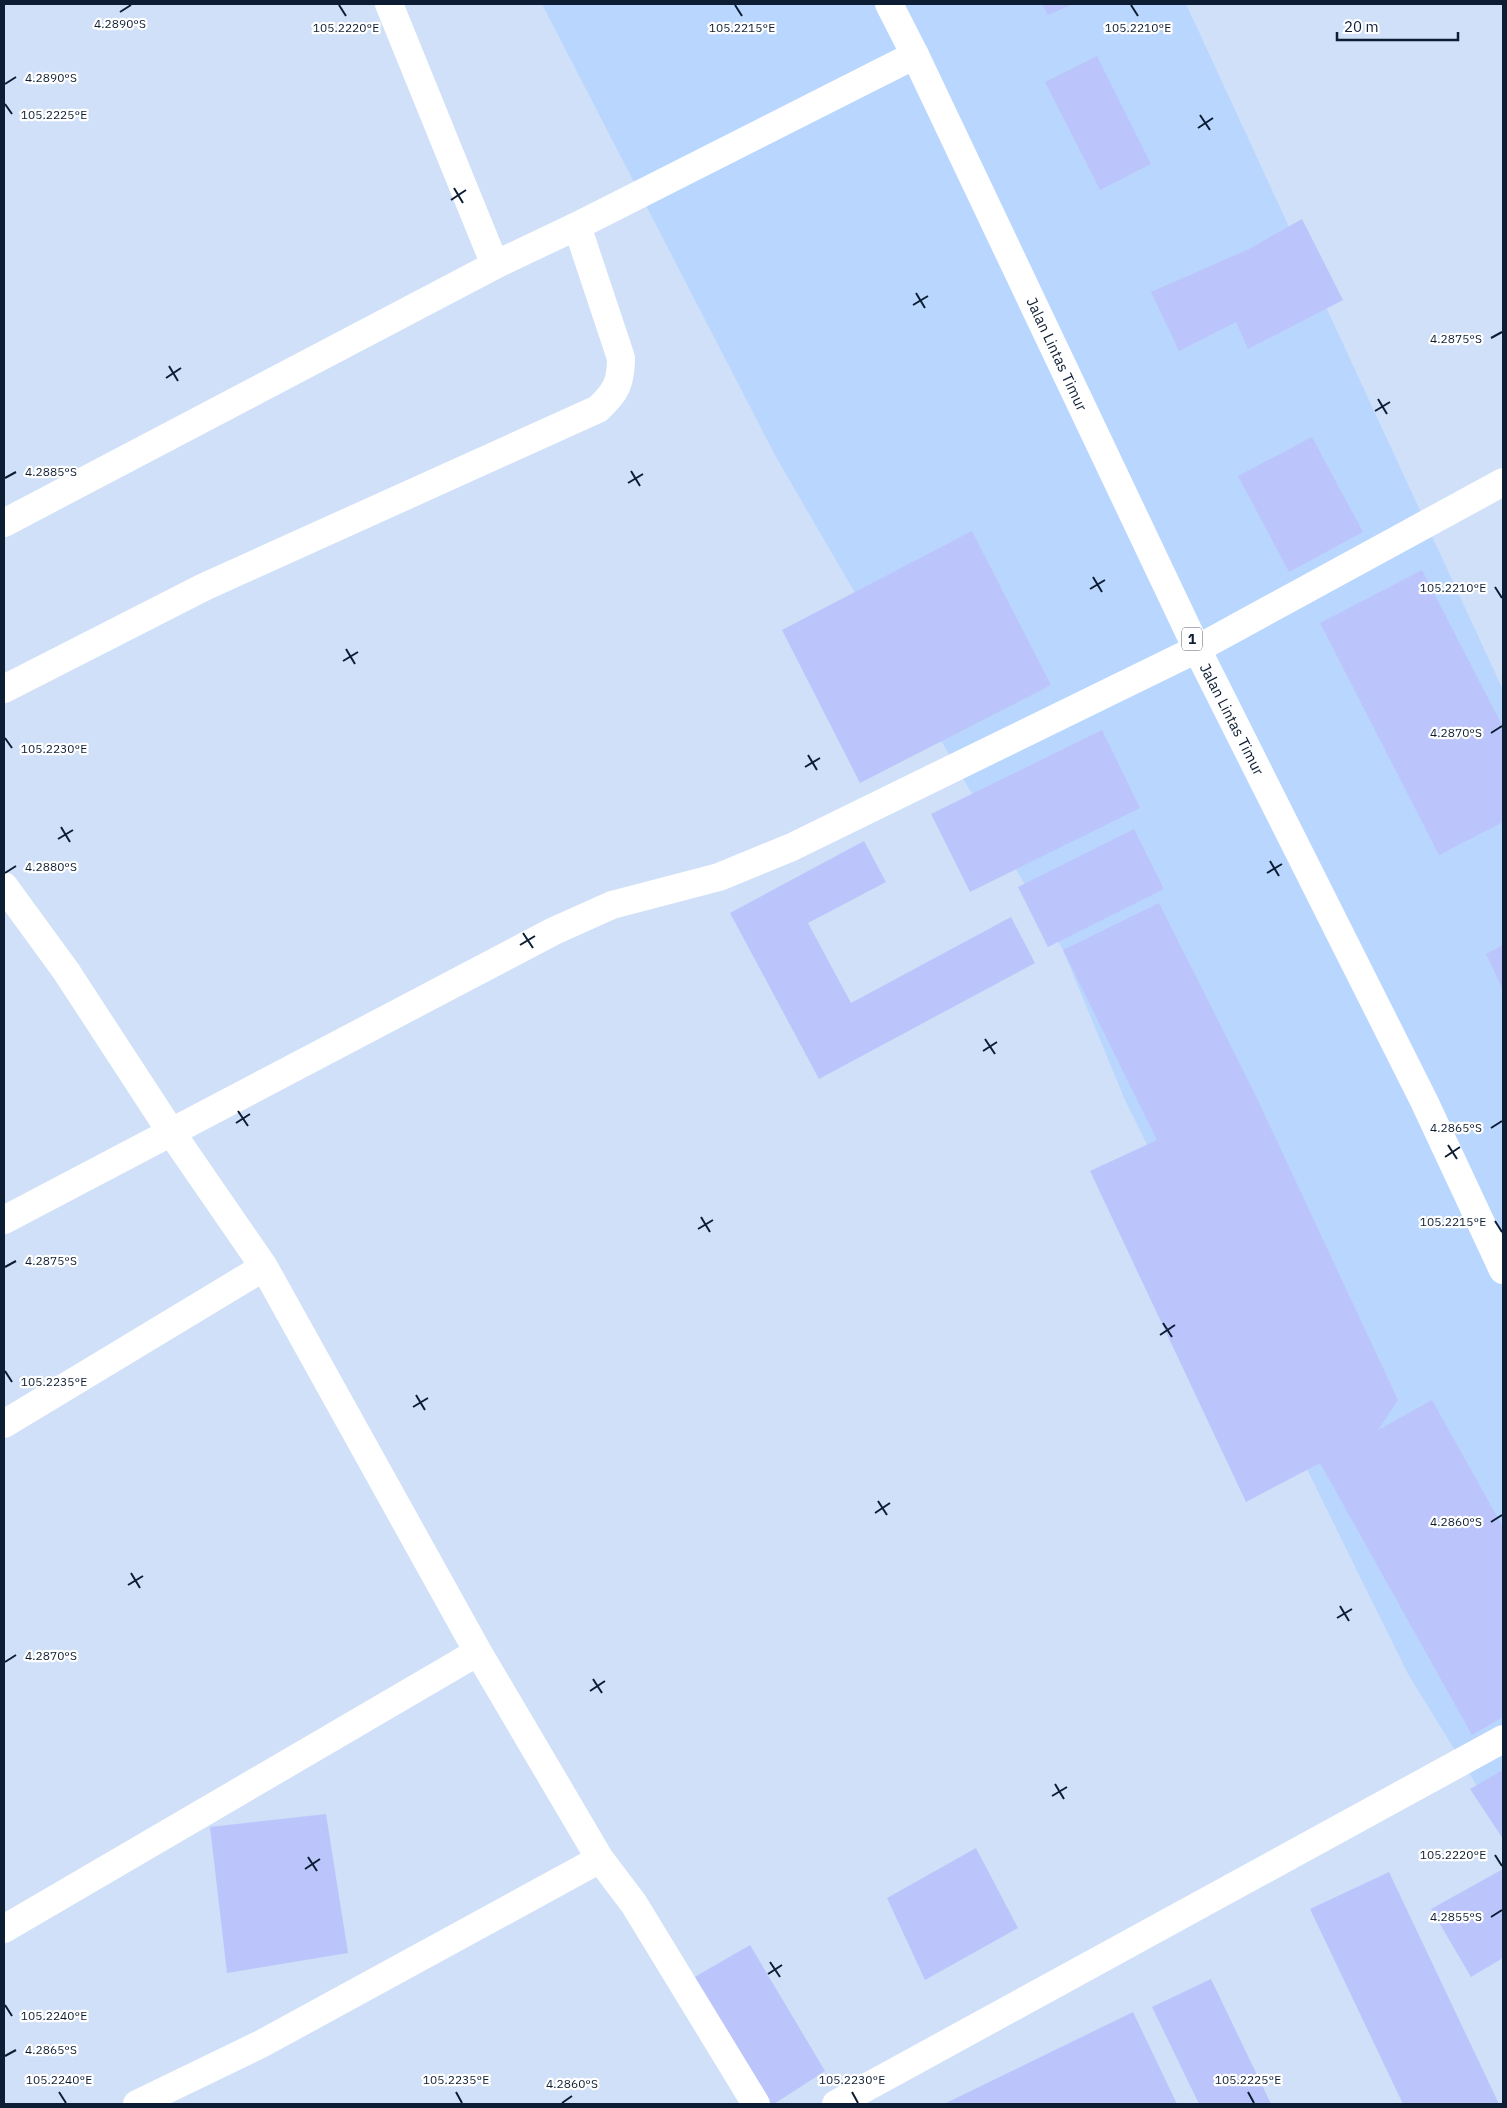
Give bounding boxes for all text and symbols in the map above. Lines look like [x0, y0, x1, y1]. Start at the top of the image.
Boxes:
scale bar [1337, 10, 1458, 42]
text: 4.2890°S [94, 16, 146, 31]
text: 20 m [1344, 17, 1379, 36]
text: 105.2220°E [313, 20, 379, 35]
text: 105.2215°E [709, 20, 775, 35]
text: 105.2210°E [1105, 20, 1171, 35]
text: 4.2890°S [25, 70, 77, 85]
text: 105.2225°E [21, 107, 87, 122]
street label: Jalan Lintas Timur [1022, 294, 1092, 414]
text: 4.2875°S [1430, 331, 1482, 346]
text: 4.2885°S [25, 464, 77, 479]
text: 105.2210°E [1420, 580, 1486, 595]
road number: 1 [1182, 628, 1202, 650]
street label: Jalan Lintas Timur [1196, 660, 1269, 779]
text: 4.2870°S [1430, 725, 1482, 740]
text: 105.2230°E [21, 741, 87, 756]
text: 4.2880°S [25, 859, 77, 874]
text: 4.2865°S [1430, 1120, 1482, 1135]
text: 105.2215°E [1420, 1214, 1486, 1229]
text: 4.2875°S [25, 1253, 77, 1268]
text: 105.2235°E [21, 1374, 87, 1389]
text: 4.2860°S [1430, 1514, 1482, 1529]
text: 4.2870°S [25, 1648, 77, 1663]
text: 105.2220°E [1420, 1847, 1486, 1862]
text: 4.2855°S [1430, 1909, 1482, 1924]
text: 105.2240°E [21, 2008, 87, 2023]
text: 4.2865°S [25, 2042, 77, 2057]
text: 105.2240°E [26, 2072, 92, 2087]
text: 105.2235°E [423, 2072, 489, 2087]
text: 105.2230°E [819, 2072, 885, 2087]
text: 105.2225°E [1215, 2072, 1281, 2087]
text: 4.2860°S [546, 2076, 598, 2091]

